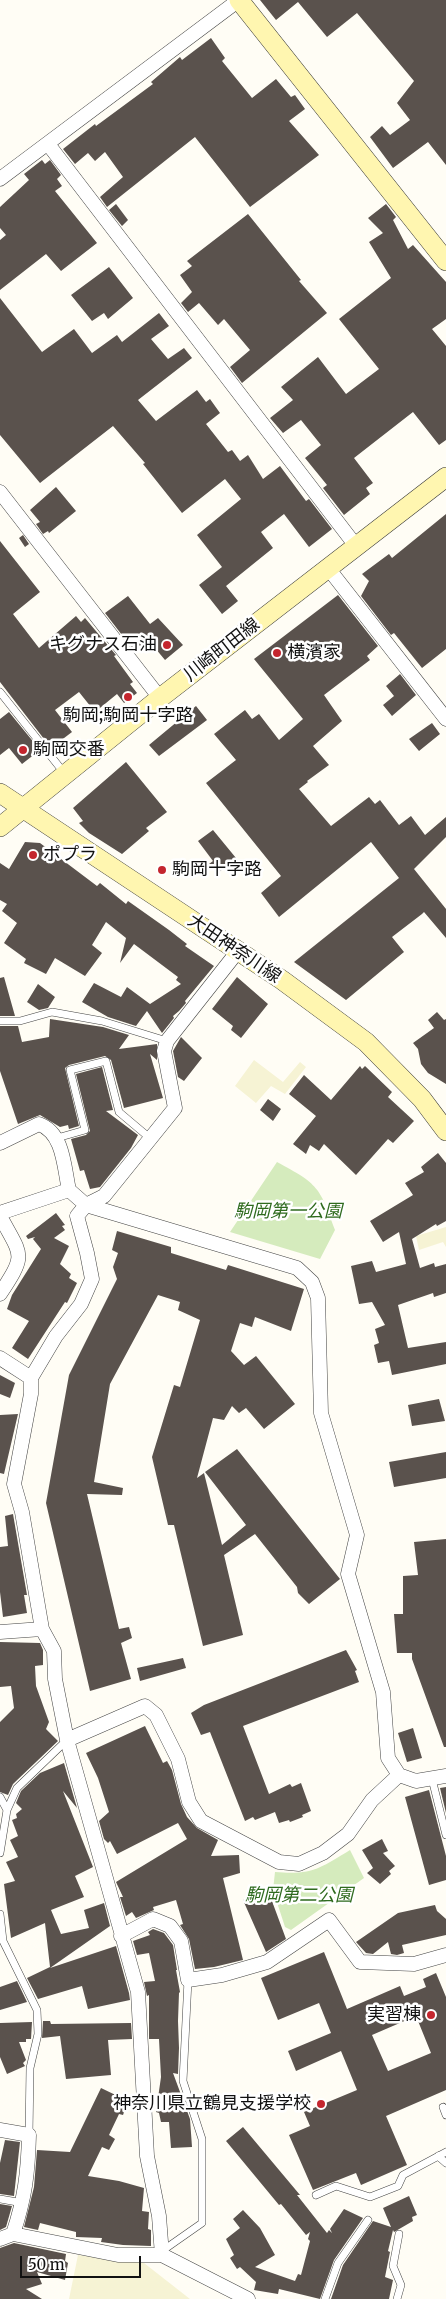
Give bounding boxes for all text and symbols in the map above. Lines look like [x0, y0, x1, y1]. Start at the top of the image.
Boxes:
street label: 川崎町田線 [180, 614, 264, 686]
place label: キグナス石油 [49, 634, 157, 656]
marker: キグナス石油 [161, 639, 173, 651]
place label: 横濱家 [287, 642, 341, 664]
marker: 横濱家 [271, 647, 283, 659]
marker: 駒岡;駒岡十字路 [122, 691, 134, 703]
place label: 駒岡;駒岡十字路 [63, 705, 193, 727]
place label: 駒岡交番 [33, 739, 105, 761]
marker: 駒岡交番 [17, 744, 29, 756]
place label: ポプラ [43, 844, 97, 866]
marker: ポプラ [27, 849, 39, 861]
place label: 駒岡十字路 [172, 859, 262, 881]
marker: 駒岡十字路 [156, 864, 168, 876]
street label: 大田神奈川線 [183, 910, 285, 988]
park label: 駒岡第一公園 [234, 1201, 342, 1223]
park label: 駒岡第二公園 [245, 1885, 353, 1907]
place label: 実習棟 [367, 2004, 421, 2026]
marker: 実習棟 [425, 2009, 437, 2021]
place label: 神奈川県立鶴見支援学校 [113, 2093, 311, 2115]
marker: 神奈川県立鶴見支援学校 [315, 2098, 327, 2110]
scale bar [22, 2246, 144, 2278]
text: 50 m [28, 2255, 65, 2274]

